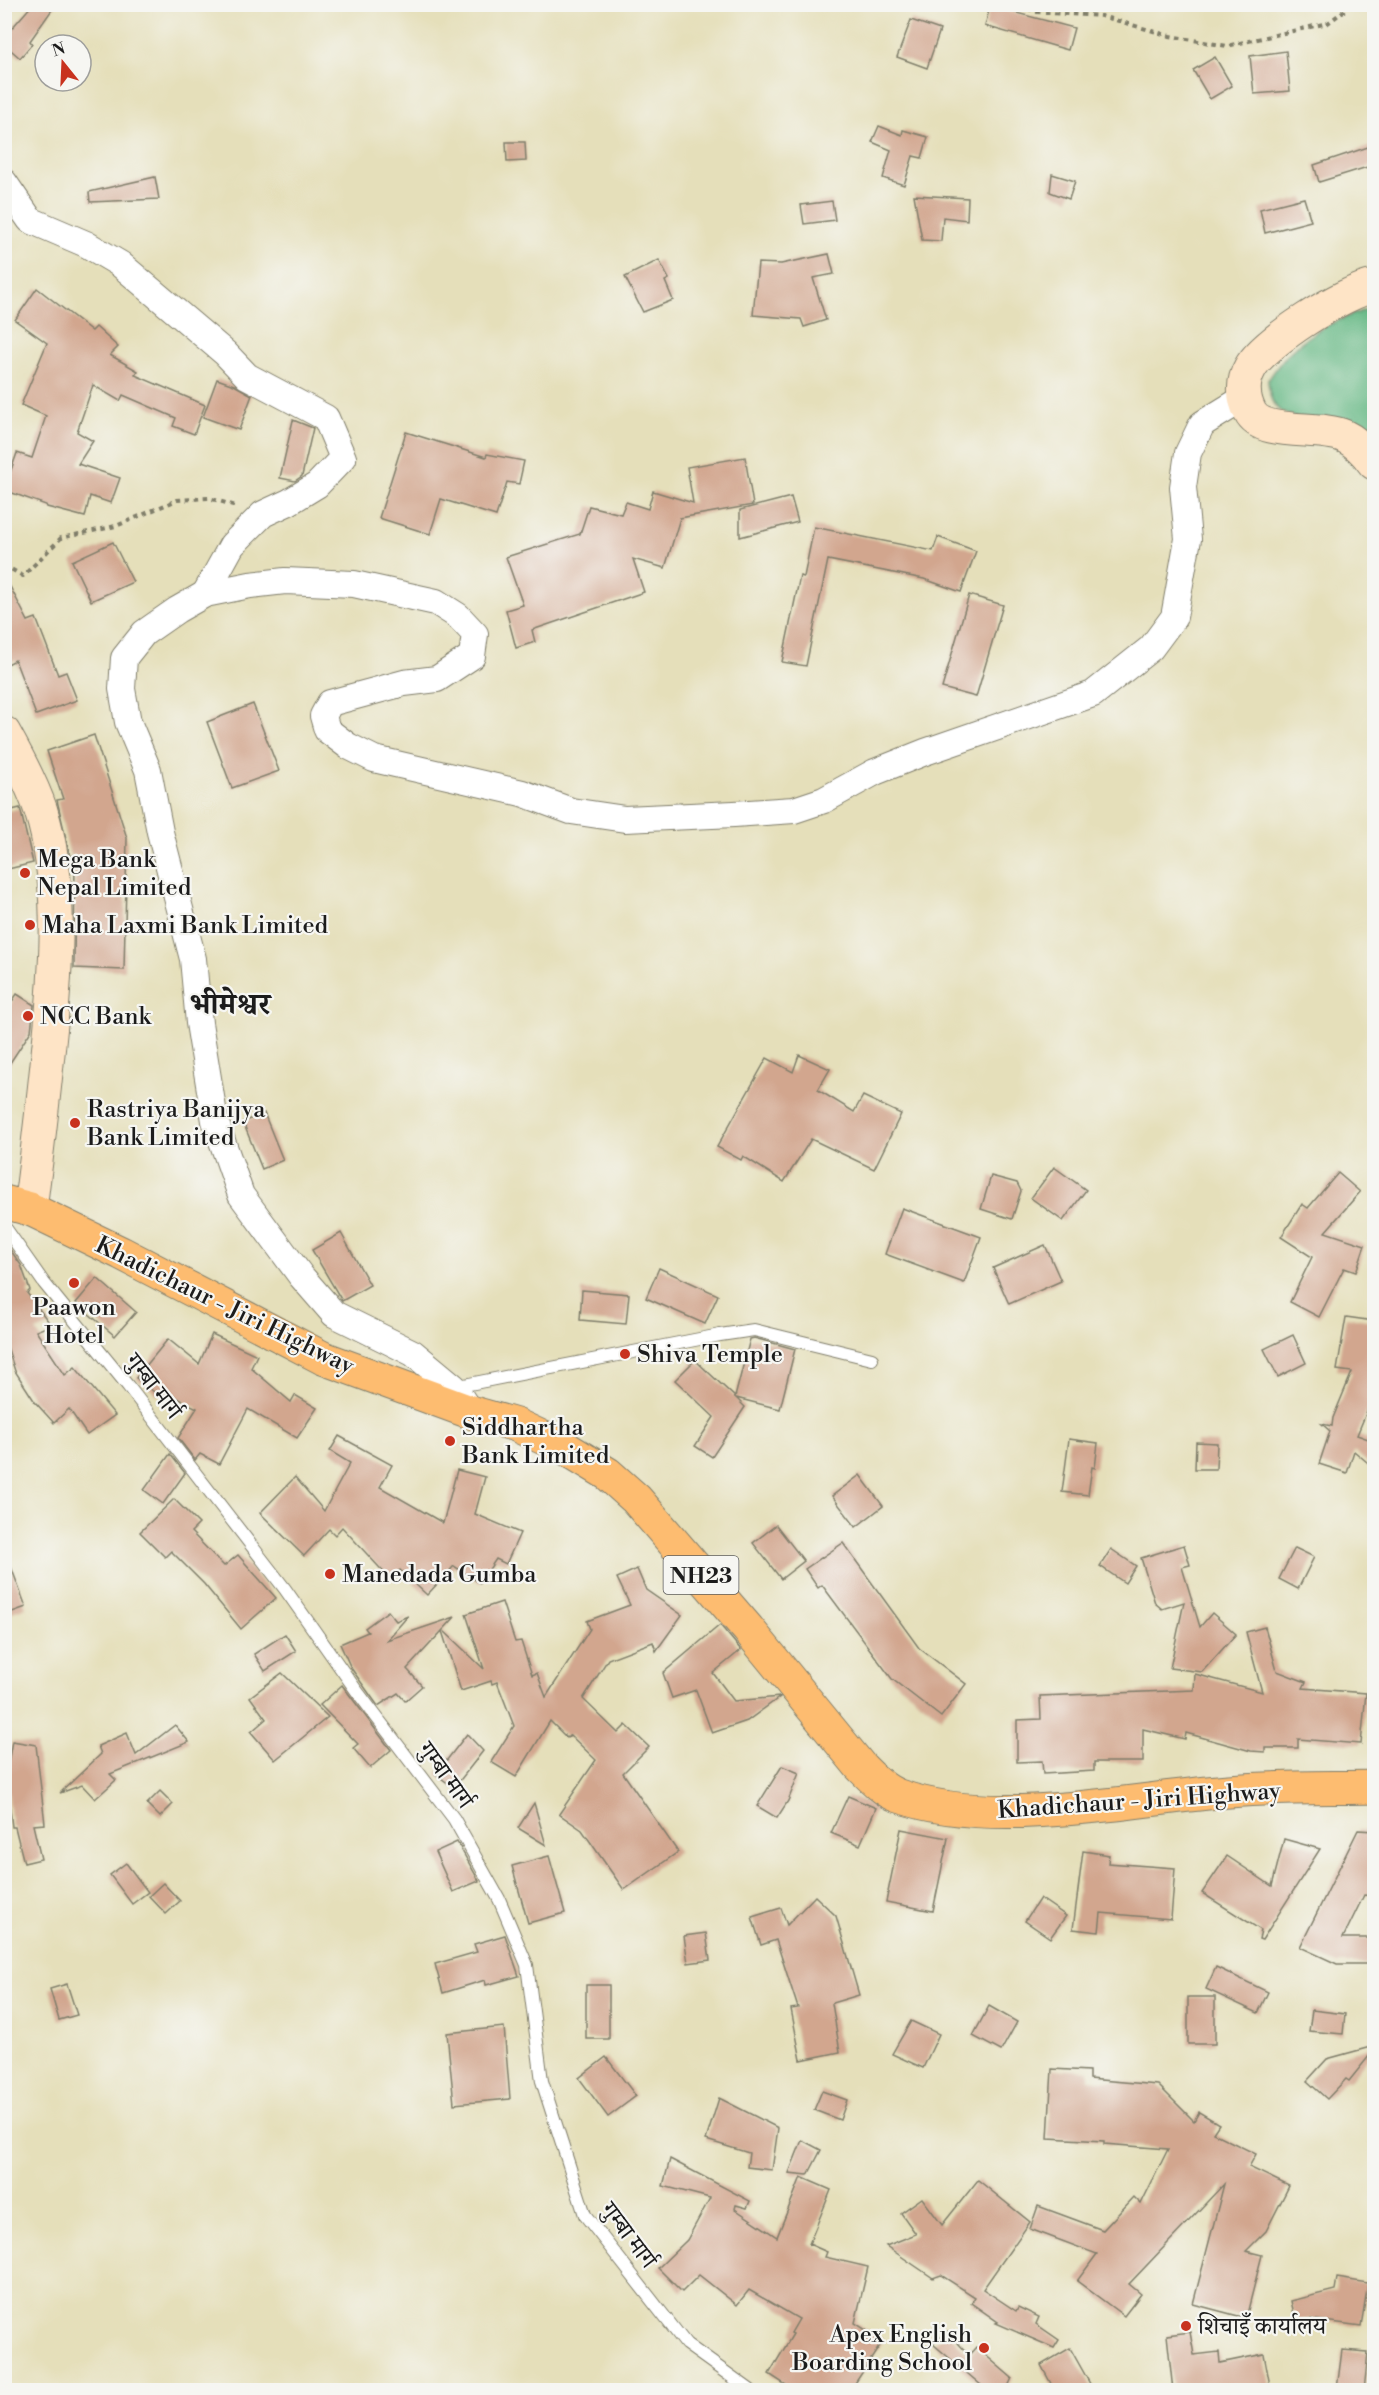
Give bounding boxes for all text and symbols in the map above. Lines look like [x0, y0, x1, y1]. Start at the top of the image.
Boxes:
north arrow [33, 33, 93, 93]
text: N [50, 38, 68, 61]
place label: Mega Bank Nepal Limited [37, 845, 192, 903]
marker: Mega Bank Nepal Limited [18, 866, 32, 880]
place label: Maha Laxmi Bank Limited [42, 911, 328, 941]
marker: Maha Laxmi Bank Limited [23, 918, 37, 932]
district label: भीमेश्वर [190, 986, 273, 1024]
place label: NCC Bank [40, 1002, 153, 1032]
marker: NCC Bank [21, 1009, 35, 1023]
place label: Rastriya Banijya Bank Limited [86, 1095, 266, 1153]
marker: Rastriya Banijya Bank Limited [68, 1116, 82, 1130]
street label: Khadichaur - Jiri Highway [90, 1230, 359, 1382]
marker: Paawon Hotel [67, 1276, 81, 1290]
place label: Paawon Hotel [32, 1293, 116, 1351]
place label: Shiva Temple [637, 1340, 783, 1370]
street label: गुम्बा मार्ग [118, 1347, 189, 1427]
marker: Shiva Temple [618, 1347, 632, 1361]
place label: Siddhartha Bank Limited [461, 1413, 610, 1471]
marker: Siddhartha Bank Limited [443, 1434, 457, 1448]
road number: NH23 [664, 1556, 738, 1594]
place label: Manedada Gumba [342, 1560, 537, 1590]
marker: Manedada Gumba [323, 1567, 337, 1581]
street label: गुम्बा मार्ग [410, 1736, 480, 1816]
street label: Khadichaur - Jiri Highway [996, 1776, 1282, 1826]
street label: गुम्बा मार्ग [593, 2196, 664, 2276]
place label: शिचाइँ कार्यालय [1197, 2312, 1328, 2342]
marker: शिचाइँ कार्यालय [1179, 2319, 1193, 2333]
place label: Apex English Boarding School [791, 2320, 972, 2378]
marker: Apex English Boarding School [977, 2341, 991, 2355]

